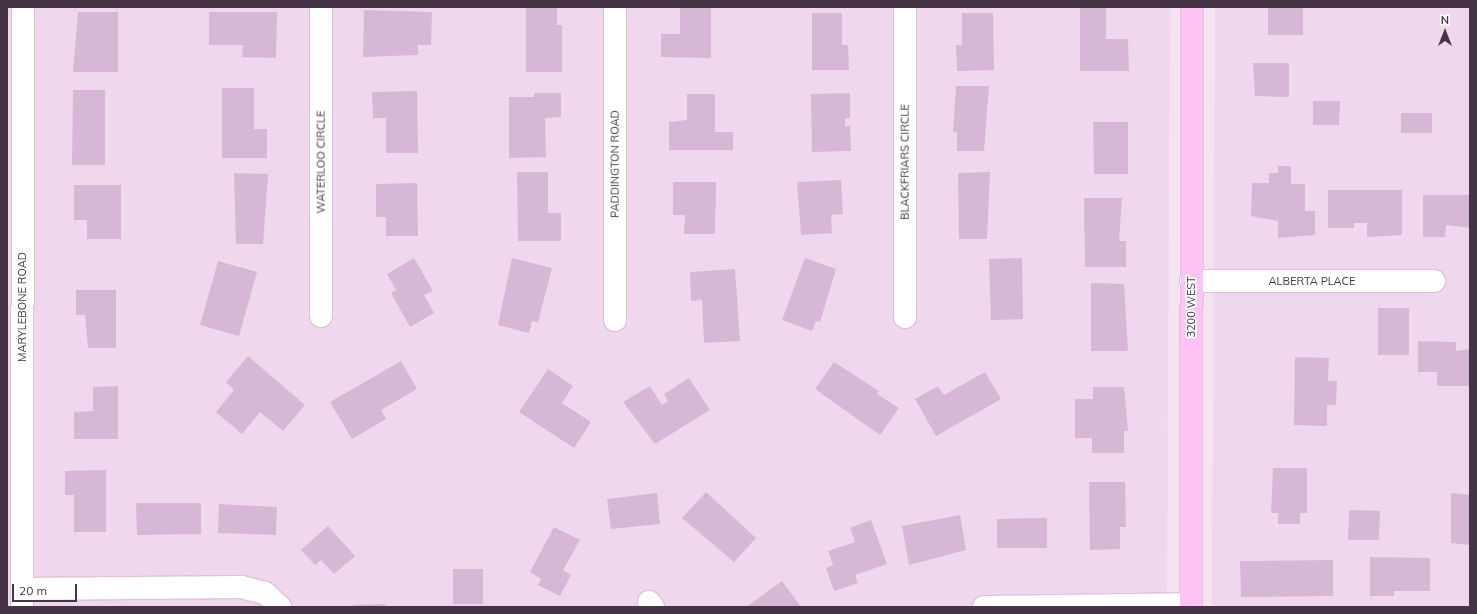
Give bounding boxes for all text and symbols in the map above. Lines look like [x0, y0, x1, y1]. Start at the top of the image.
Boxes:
north arrow [1425, 12, 1465, 52]
text: N [1441, 13, 1449, 27]
street label: BLACKFRIARS CIRCLE [898, 104, 912, 220]
street label: PADDINGTON ROAD [608, 110, 622, 218]
street label: WATERLOO CIRCLE [314, 111, 328, 213]
street label: MARYLEBONE ROAD [15, 252, 29, 362]
street label: ALBERTA PLACE [1268, 274, 1356, 288]
street label: 3200 WEST [1184, 276, 1198, 338]
scale bar [14, 576, 79, 602]
text: 20 m [19, 583, 47, 598]

